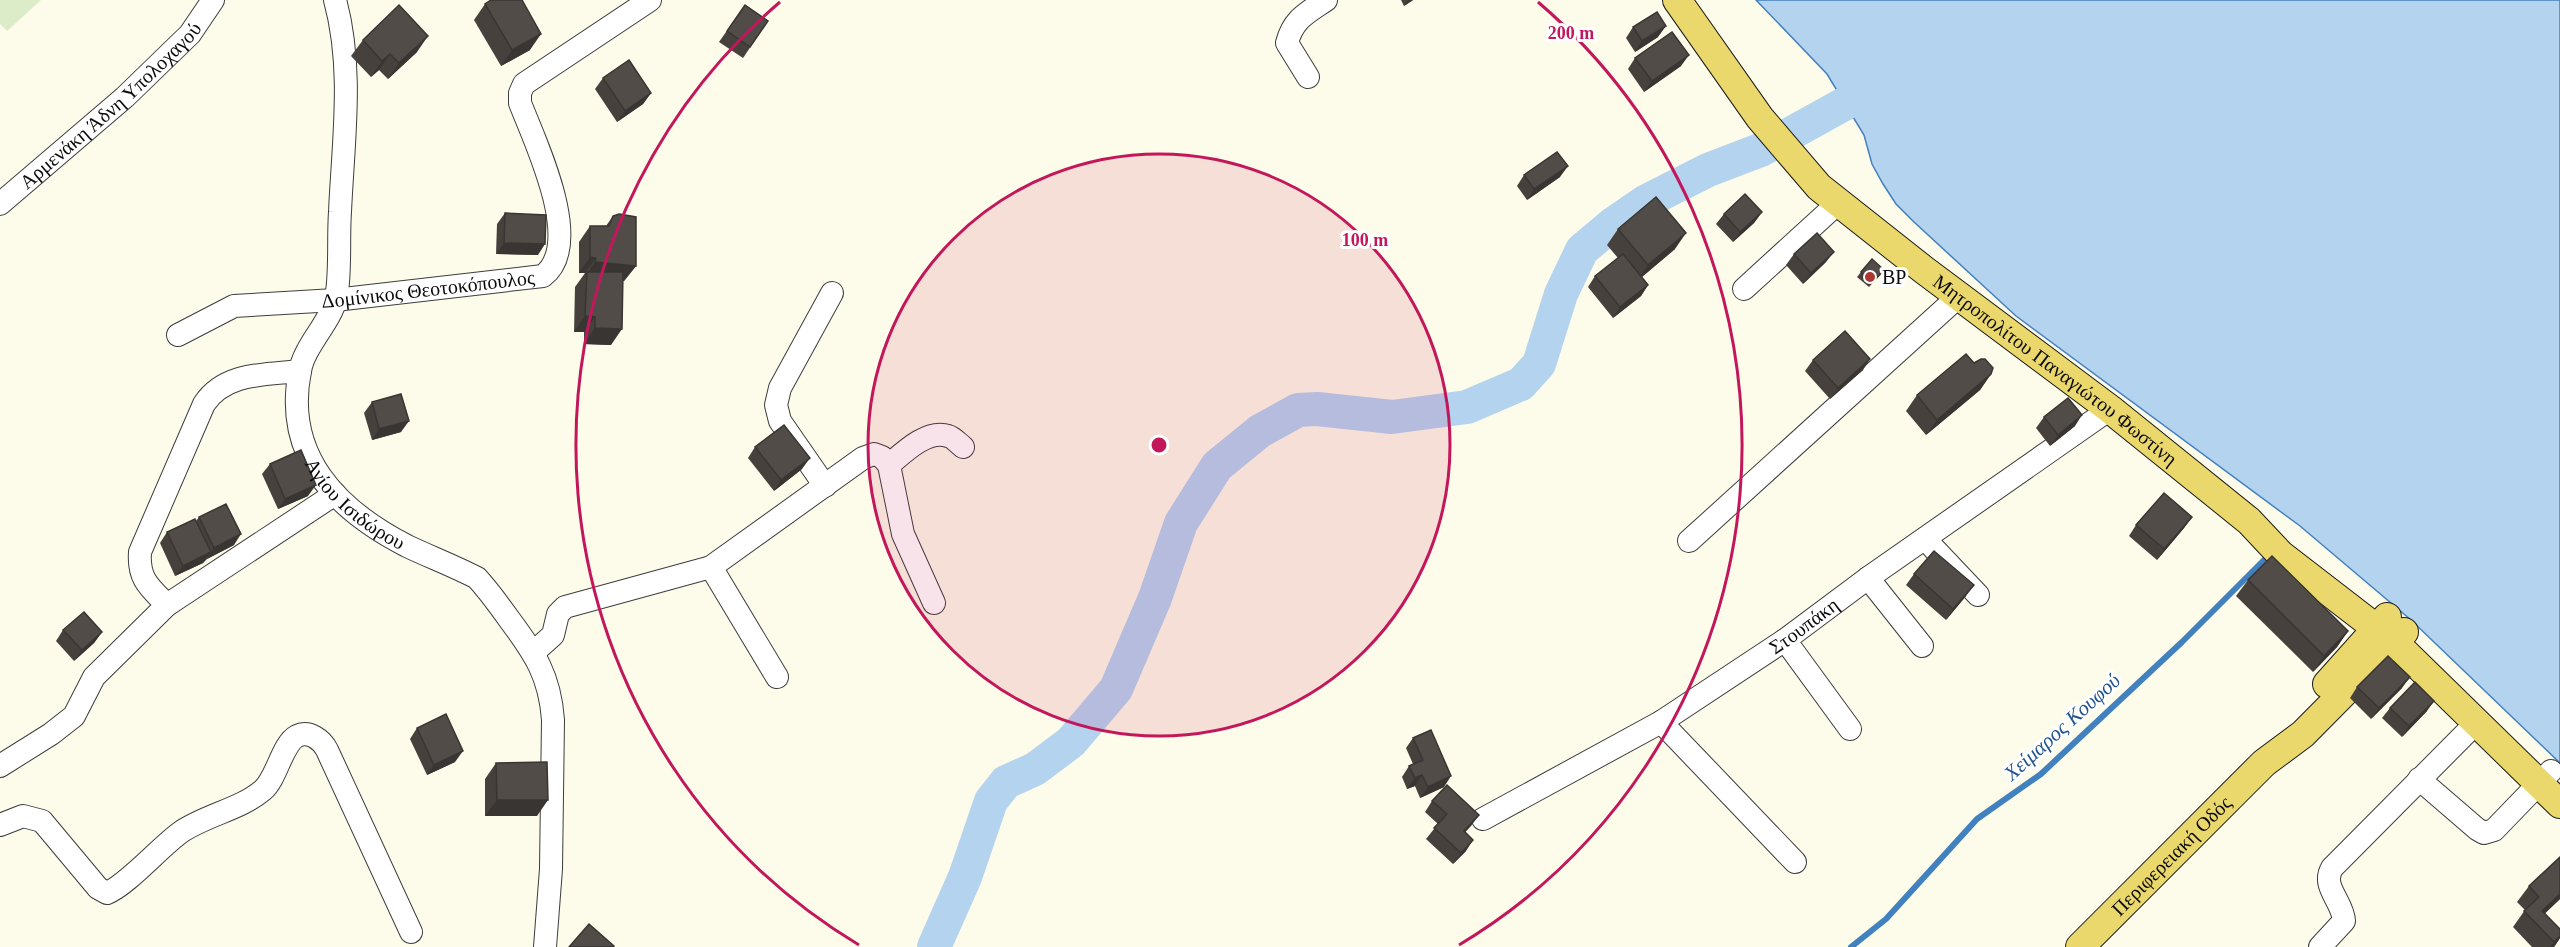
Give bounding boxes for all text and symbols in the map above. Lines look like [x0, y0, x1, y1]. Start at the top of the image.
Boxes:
street label: Αρμενάκη Άδνη Υπολοχαγού [15, 18, 206, 193]
text: 200 m [1548, 23, 1594, 43]
text: 100 m [1342, 230, 1388, 250]
street label: Δομίνικος Θεοτοκόπουλος [321, 266, 536, 312]
place label: BP [1882, 266, 1906, 288]
marker: BP [1863, 270, 1877, 284]
street label: Μητροπολίτου Παναγιώτου Φωστίνη [1929, 270, 2182, 471]
centre of rings [1149, 435, 1169, 455]
street label: Αγίου Ισιδώρου [301, 454, 409, 554]
street label: Στουπάκη [1765, 593, 1843, 658]
water label: Χείμαρος Κουφού [1998, 669, 2125, 786]
street label: Περιφερειακή Οδός [2107, 791, 2236, 920]

